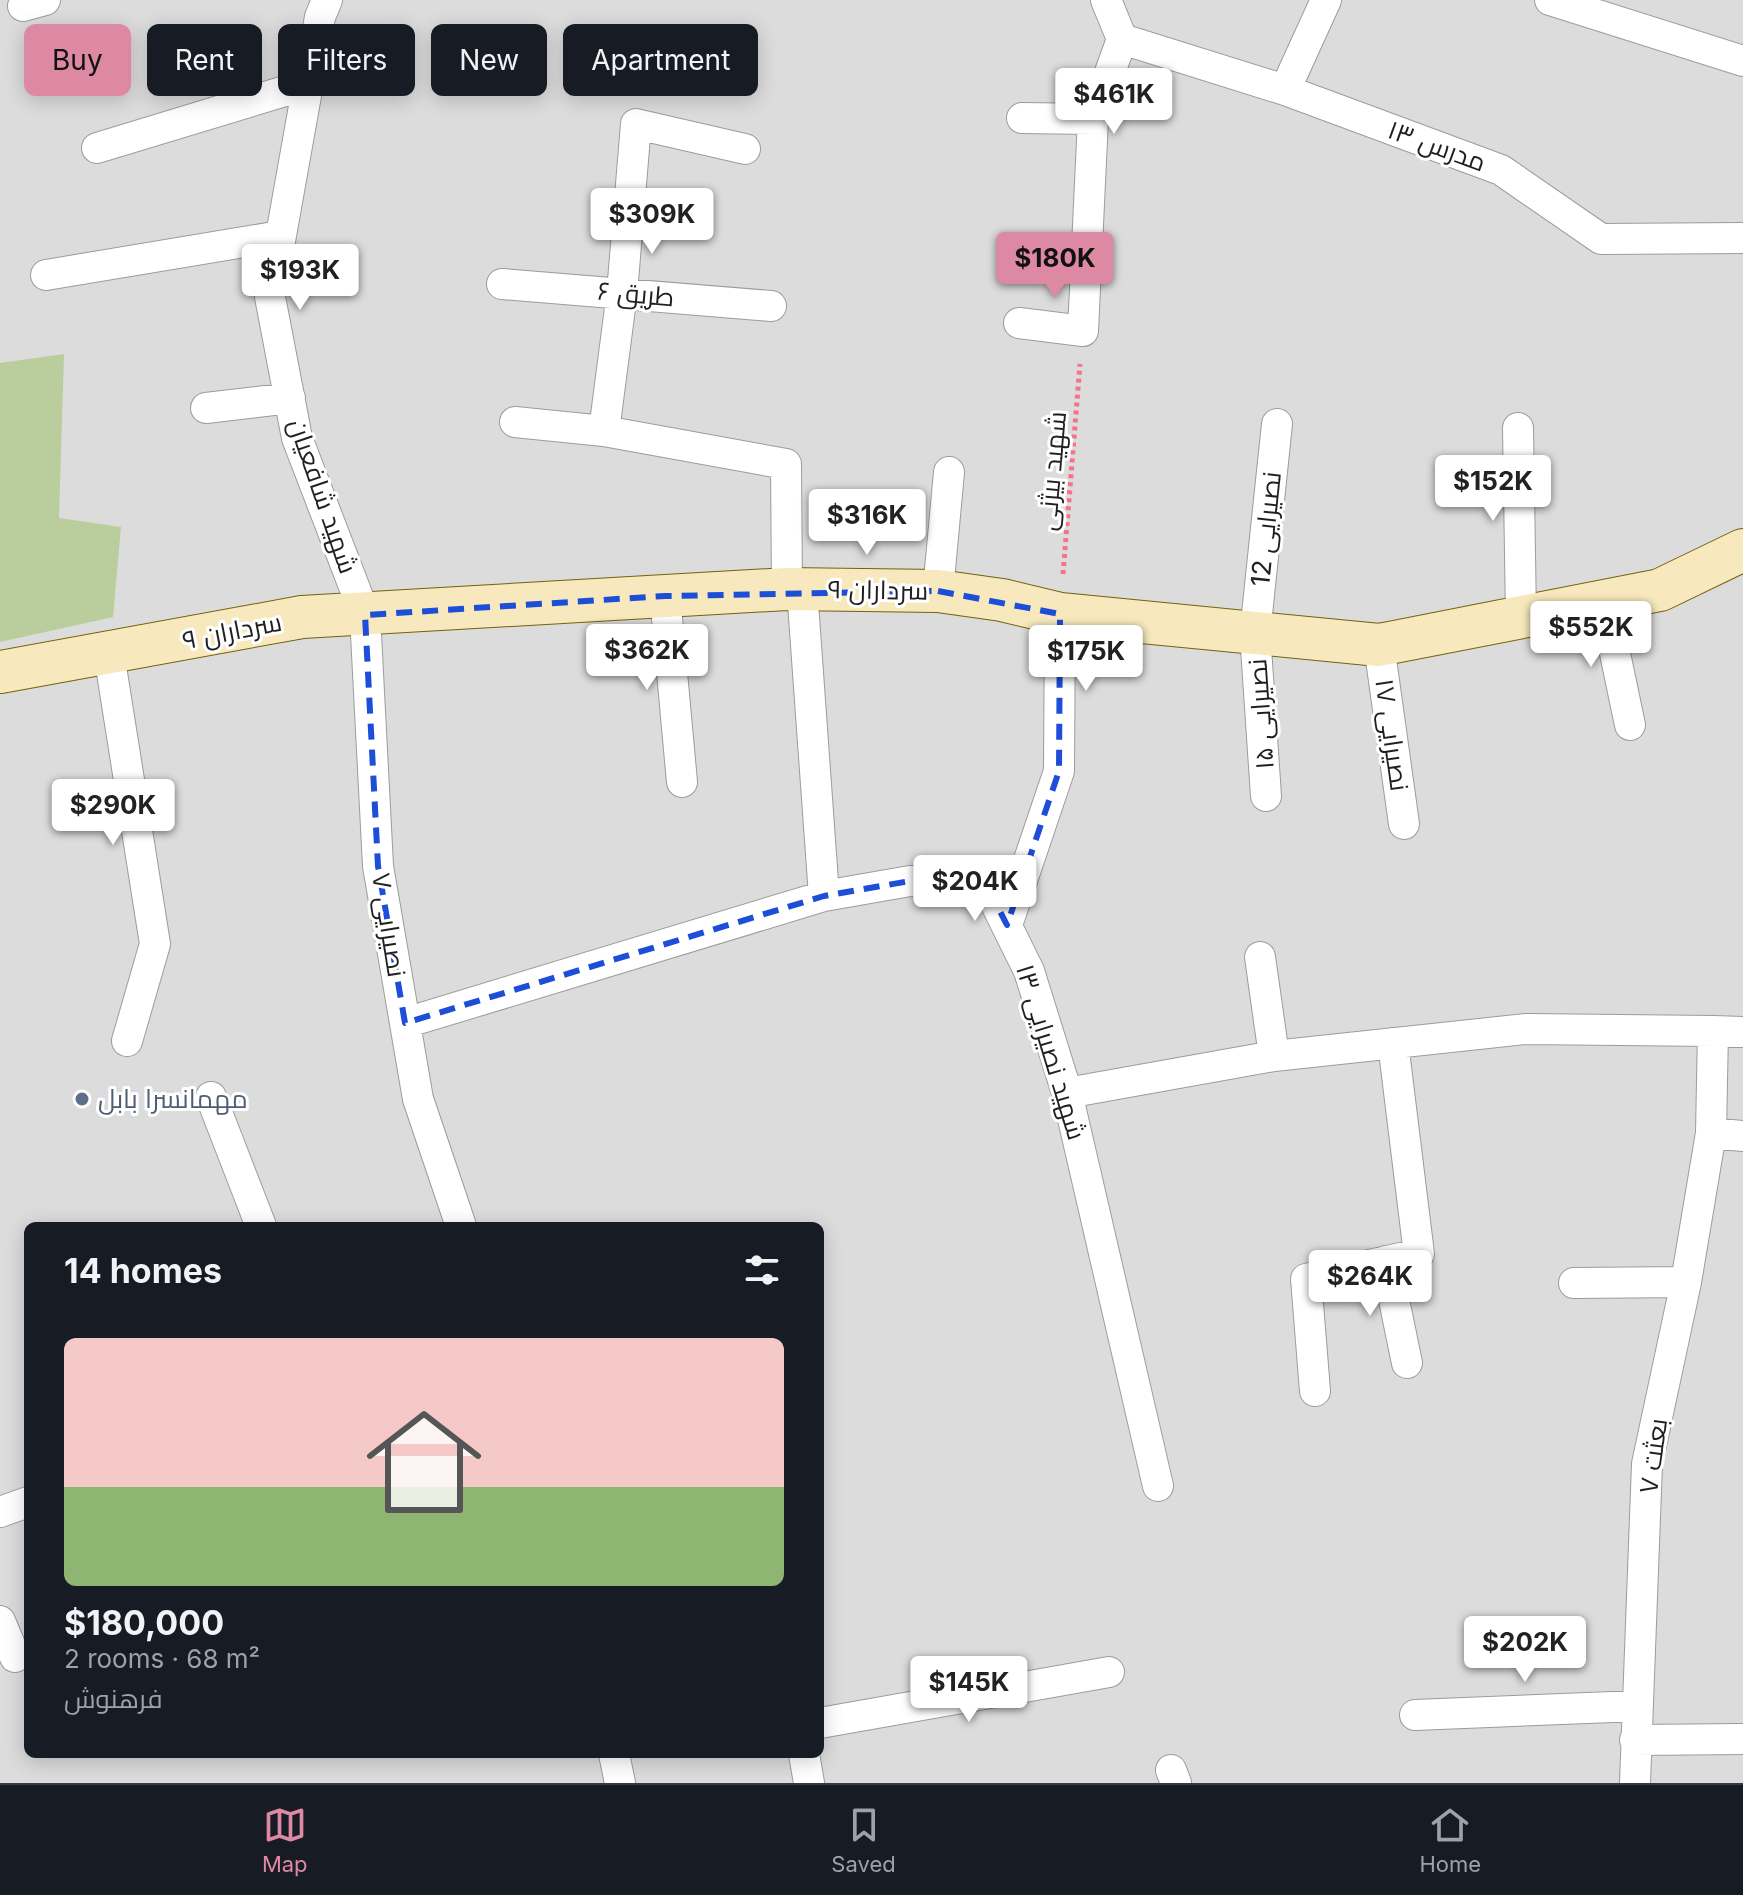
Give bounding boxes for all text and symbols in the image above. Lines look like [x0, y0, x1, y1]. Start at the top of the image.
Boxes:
chip: Buy [24, 24, 131, 96]
chip: Rent [147, 24, 262, 96]
chip: Filters [278, 24, 415, 96]
chip: New [431, 24, 547, 96]
chip: Apartment [563, 24, 758, 96]
pin: $461K [1058, 68, 1170, 136]
text: $461K [1073, 78, 1155, 109]
street label: مدرس ۱۳ [1384, 114, 1490, 178]
pin: $309K [596, 188, 708, 256]
text: $309K [609, 198, 695, 229]
pin: $180K [999, 232, 1111, 300]
text: $180K [1014, 242, 1096, 273]
pin: $193K [244, 244, 356, 312]
text: $193K [260, 254, 340, 285]
street label: طریق ۶ [596, 275, 676, 313]
street label: شهید بیژنی [1031, 410, 1073, 532]
street label: شهید شافعیان [282, 414, 364, 578]
pin: $152K [1437, 455, 1549, 523]
text: $152K [1453, 465, 1533, 496]
street label: نصیرایی 12 [1244, 470, 1288, 588]
pin: $316K [811, 489, 923, 557]
text: $316K [827, 499, 907, 530]
street label: سرداران ۹ [828, 573, 928, 606]
pin: $552K [1535, 601, 1647, 669]
street label: سرداران ۹ [180, 606, 284, 655]
text: $552K [1548, 611, 1634, 642]
pin: $362K [591, 624, 703, 692]
pin: $175K [1030, 625, 1142, 693]
text: $362K [604, 634, 690, 665]
text: $175K [1047, 635, 1125, 666]
street label: نصیرایی ۱۵ [1241, 658, 1281, 770]
street label: نصیرایی ۱۷ [1368, 677, 1416, 793]
pin: $290K [57, 779, 169, 847]
text: $290K [70, 789, 156, 820]
pin: $204K [919, 855, 1031, 923]
text: $204K [931, 865, 1019, 896]
street label: نصیرایی ۷ [365, 871, 413, 979]
street label: شهید نصیرایی ۱۳ [1009, 960, 1093, 1144]
place label: مهمانسرا بابل [98, 1083, 248, 1115]
marker: مهمانسرا بابل [73, 1090, 91, 1108]
icon: filters [740, 1248, 784, 1292]
text: 14 homes [64, 1250, 222, 1291]
pin: $264K [1314, 1250, 1426, 1318]
text: $264K [1327, 1260, 1413, 1291]
icon: home [352, 1390, 496, 1534]
street label: بعثت ۷ [1632, 1416, 1673, 1496]
text: $180,000 [64, 1602, 224, 1643]
pin: $202K [1469, 1616, 1581, 1684]
text: $202K [1482, 1626, 1568, 1657]
text: 2 rooms · 68 m² [64, 1643, 260, 1674]
pin: $145K [913, 1656, 1025, 1724]
text: $145K [928, 1666, 1010, 1697]
text: فرهنوش [64, 1683, 162, 1714]
tab: Map [262, 1803, 308, 1877]
tab: Saved [831, 1803, 896, 1877]
tab: Home [1419, 1803, 1481, 1877]

